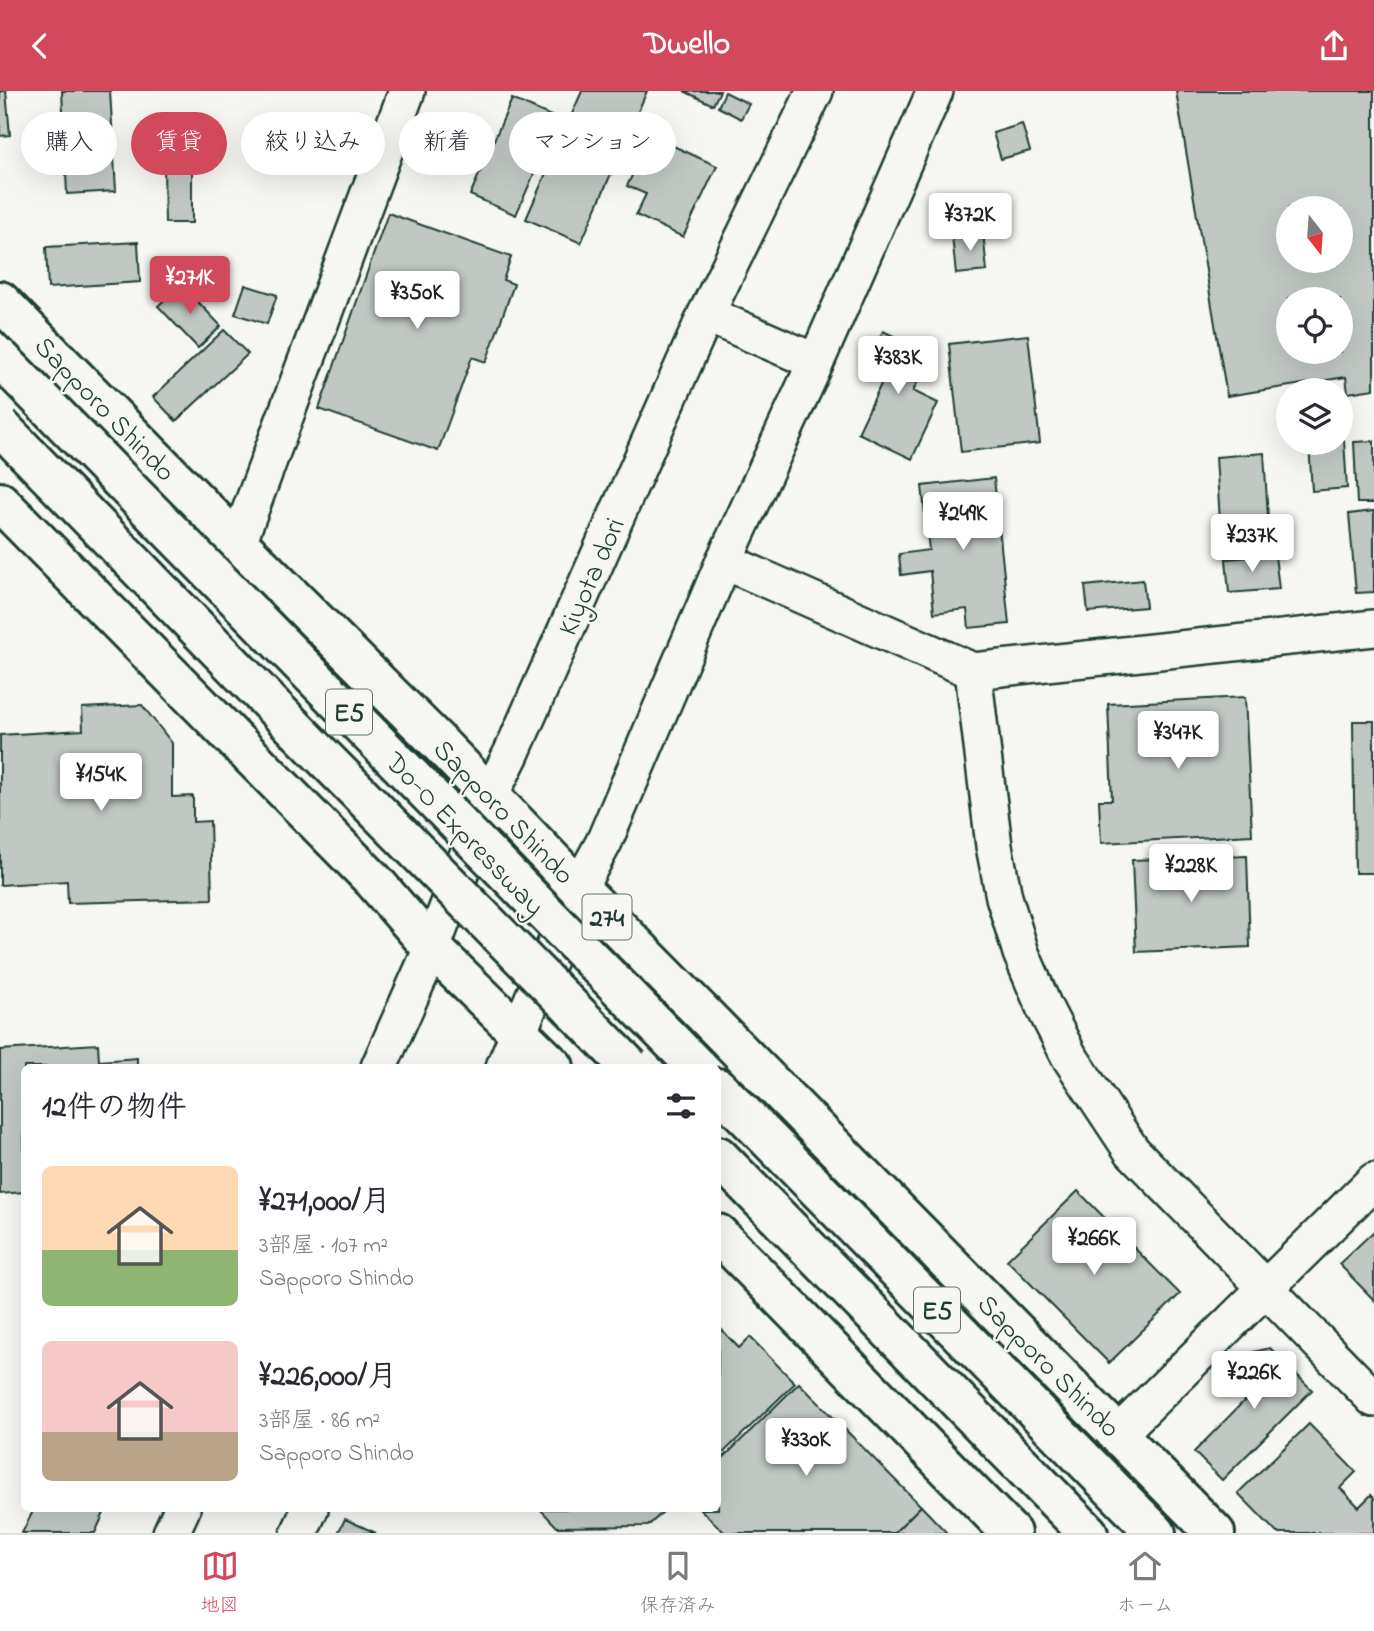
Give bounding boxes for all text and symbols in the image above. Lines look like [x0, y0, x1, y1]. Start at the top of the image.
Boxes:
text: Dwello [644, 22, 730, 69]
icon: back [21, 27, 59, 65]
icon: share [1315, 27, 1353, 65]
chip: 購入 [21, 112, 117, 175]
chip: 賃貸 [131, 112, 227, 175]
chip: 絞り込み [241, 112, 385, 175]
chip: 新着 [399, 112, 495, 175]
chip: マンション [509, 112, 676, 175]
pin: ¥372K [921, 193, 1019, 253]
north arrow [1276, 196, 1353, 273]
map controls [1276, 196, 1353, 455]
text: ¥372K [945, 199, 995, 232]
pin: ¥271K [141, 257, 239, 316]
text: ¥271K [166, 262, 214, 295]
pin: ¥350K [368, 271, 466, 331]
text: ¥350K [391, 277, 443, 310]
button: locate [1276, 287, 1353, 364]
street label: Sapporo Shindo [23, 328, 184, 493]
pin: ¥383K [849, 337, 947, 396]
text: ¥383K [874, 342, 922, 375]
button: layers [1276, 378, 1353, 455]
pin: ¥249K [914, 493, 1012, 552]
text: ¥249K [939, 498, 987, 531]
street label: Kiyota dori [549, 512, 637, 643]
pin: ¥237K [1203, 515, 1301, 574]
text: ¥237K [1227, 520, 1277, 553]
road number: E5 [326, 689, 372, 734]
pin: ¥347K [1129, 711, 1227, 771]
text: ¥347K [1154, 717, 1202, 750]
street label: Sapporo Shindo [422, 731, 583, 896]
street label: Do-O Expressway [374, 743, 553, 927]
pin: ¥154K [52, 753, 150, 813]
text: ¥154K [76, 759, 126, 792]
pin: ¥228K [1142, 845, 1240, 904]
text: ¥228K [1165, 850, 1217, 883]
road number: 274 [582, 895, 632, 939]
text: 12件の物件 [42, 1087, 186, 1131]
icon: filters [662, 1087, 700, 1125]
text: ¥271,000/月 [259, 1181, 391, 1225]
icon: home [98, 1194, 182, 1278]
pin: ¥266K [1045, 1217, 1143, 1277]
text: ¥266K [1068, 1223, 1120, 1256]
text: 3部屋 · 107 m² [259, 1230, 388, 1263]
text: Sapporo Shindo [259, 1263, 414, 1296]
street label: Sapporo Shindo [966, 1286, 1129, 1449]
road number: E5 [914, 1287, 960, 1333]
pin: ¥226K [1205, 1351, 1303, 1411]
text: ¥226,000/月 [259, 1356, 397, 1400]
text: ¥226K [1227, 1357, 1281, 1390]
icon: home [98, 1369, 182, 1453]
text: 3部屋 · 86 m² [259, 1405, 380, 1438]
pin: ¥330K [757, 1419, 855, 1478]
text: ¥330K [781, 1424, 831, 1457]
text: Sapporo Shindo [259, 1438, 414, 1471]
tab: 地図 [201, 1547, 239, 1620]
tab: 保存済み [640, 1547, 716, 1620]
tab: ホーム [1117, 1547, 1173, 1620]

